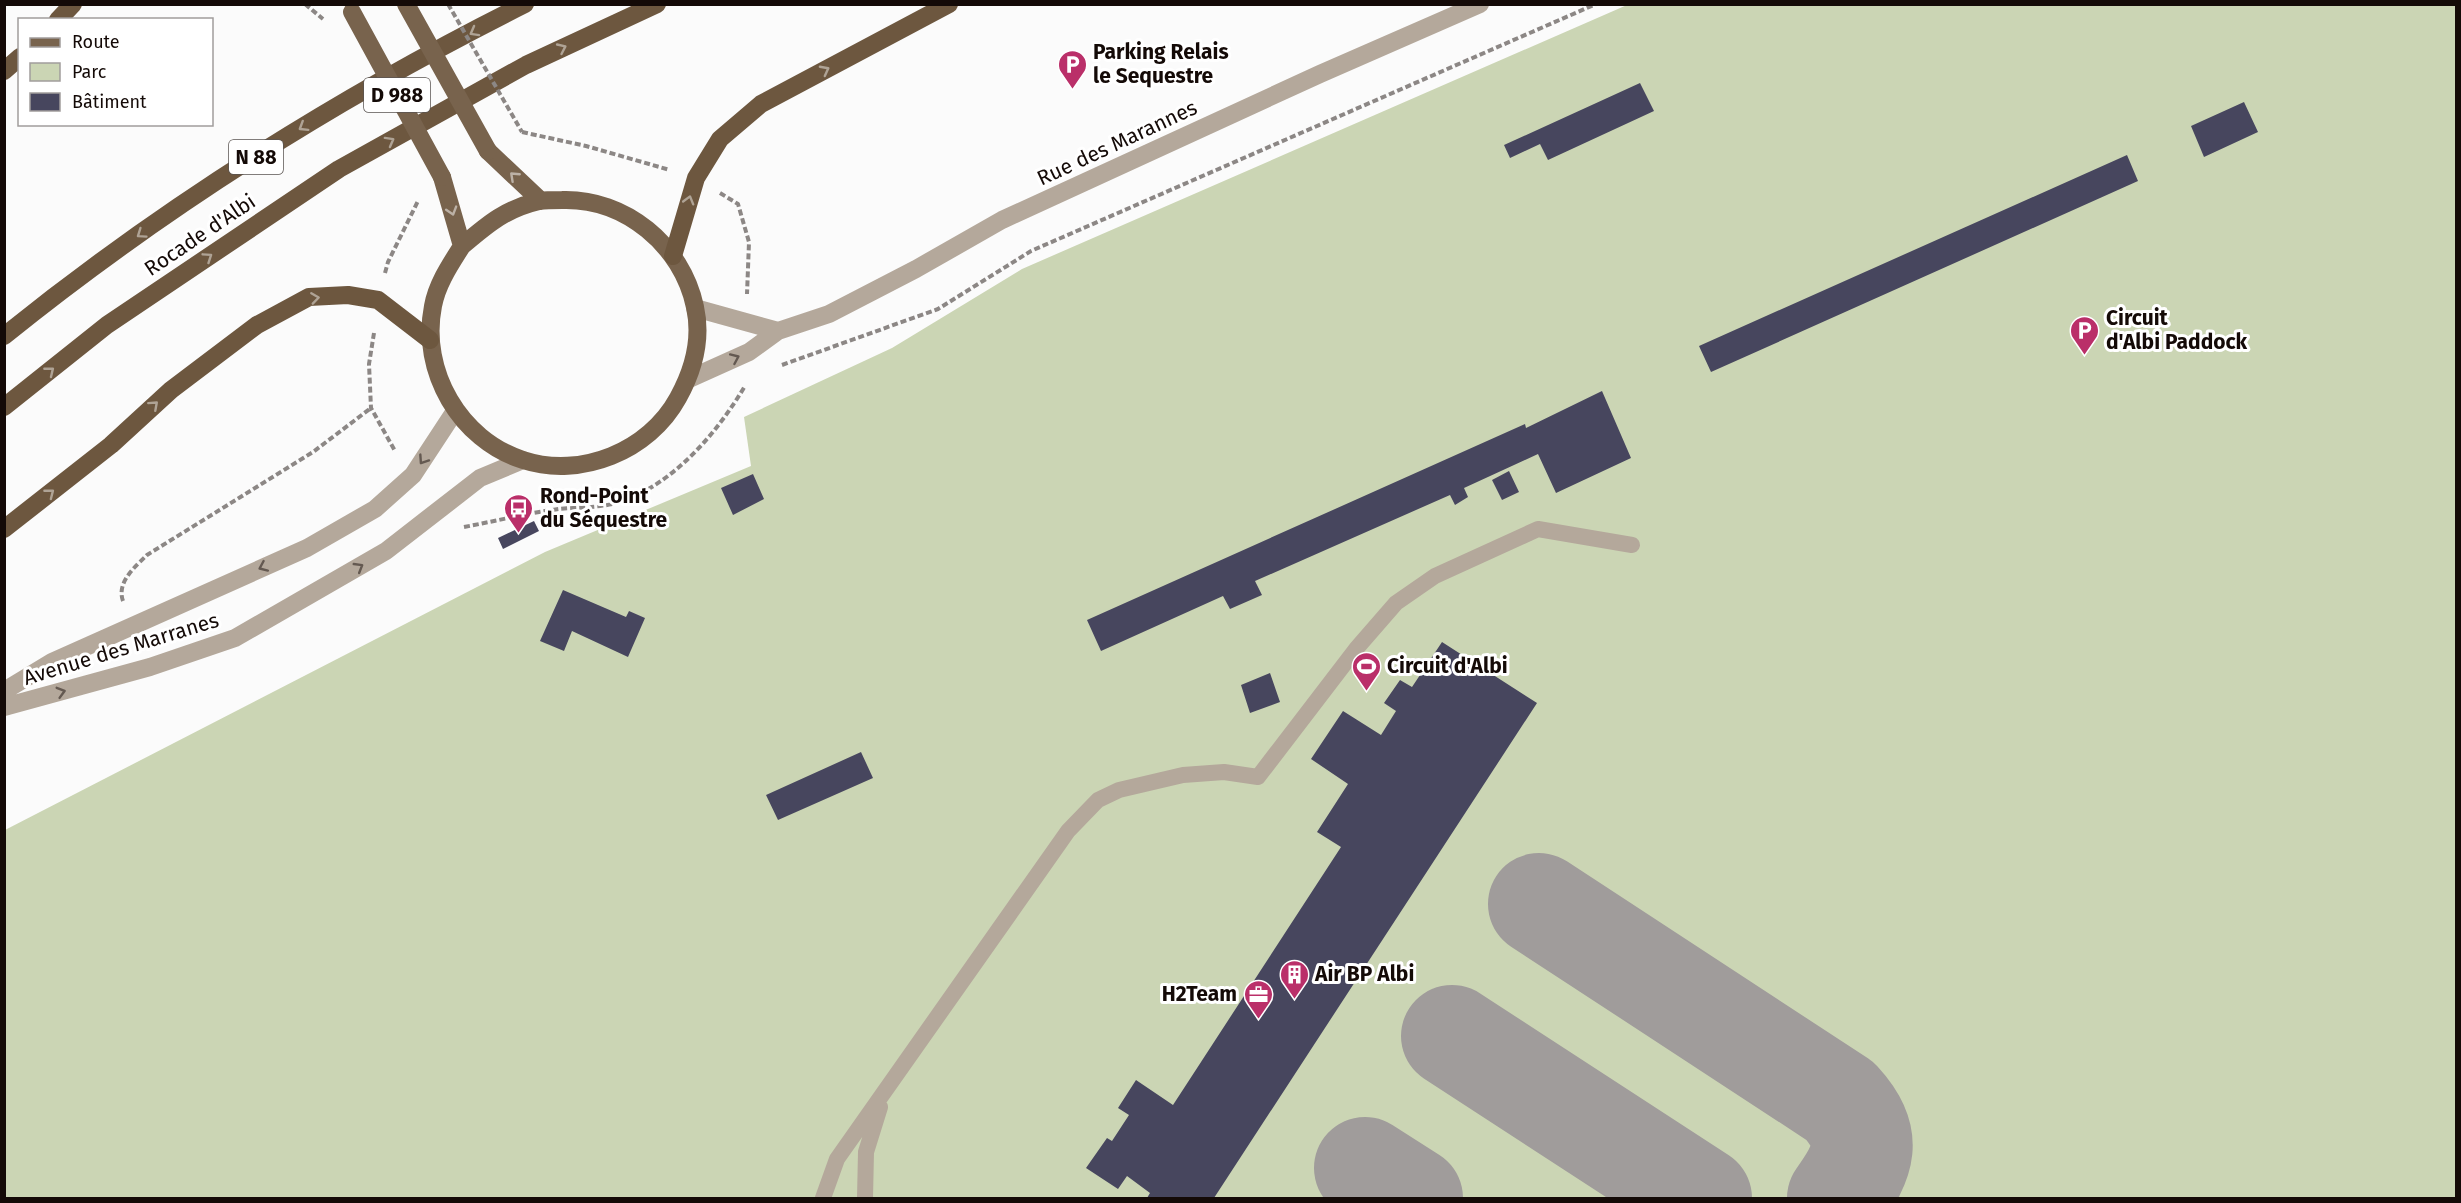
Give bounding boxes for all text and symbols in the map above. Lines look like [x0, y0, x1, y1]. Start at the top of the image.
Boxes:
legend [18, 18, 213, 126]
one-way arrow [469, 25, 480, 36]
text: Route [72, 31, 120, 53]
place label: Parking Relais le Sequestre [1093, 39, 1229, 89]
one-way arrow [555, 44, 566, 56]
parking icon: Parking Relais le Sequestre [1056, 48, 1088, 90]
text: Parc [72, 61, 107, 83]
one-way arrow [819, 66, 830, 77]
road number: D 988 [364, 78, 430, 112]
text: Bâtiment [72, 91, 147, 113]
street label: Rue des Marannes [1033, 94, 1201, 191]
one-way arrow [299, 119, 309, 131]
one-way arrow [384, 136, 394, 148]
road number: N 88 [229, 140, 283, 174]
one-way arrow [510, 172, 521, 183]
street label: Rocade d'Albi [139, 188, 261, 282]
one-way arrow [682, 195, 695, 205]
one-way arrow [445, 205, 457, 216]
one-way arrow [136, 227, 147, 238]
one-way arrow [202, 253, 213, 264]
one-way arrow [310, 292, 319, 304]
place label: Circuit d'Albi Paddock [2106, 305, 2248, 355]
parking icon: Circuit d'Albi Paddock [2069, 314, 2101, 356]
one-way arrow [728, 353, 739, 365]
one-way arrow [43, 367, 54, 378]
one-way arrow [148, 401, 158, 412]
one-way arrow [419, 453, 430, 464]
place label: Rond-Point du Séquestre [540, 483, 667, 533]
one-way arrow [44, 489, 55, 500]
bus stop icon: Rond-Point du Séquestre [503, 492, 535, 534]
one-way arrow [259, 560, 270, 572]
one-way arrow [353, 563, 363, 574]
street label: Avenue des Marranes [20, 607, 222, 691]
sports icon: Circuit d'Albi [1350, 650, 1382, 692]
place label: Circuit d'Albi [1387, 653, 1508, 679]
one-way arrow [56, 686, 66, 699]
building icon: Air BP Albi [1278, 958, 1310, 1000]
place label: Air BP Albi [1314, 961, 1414, 987]
office icon: H2Team [1242, 978, 1274, 1020]
place label: H2Team [1162, 981, 1237, 1007]

